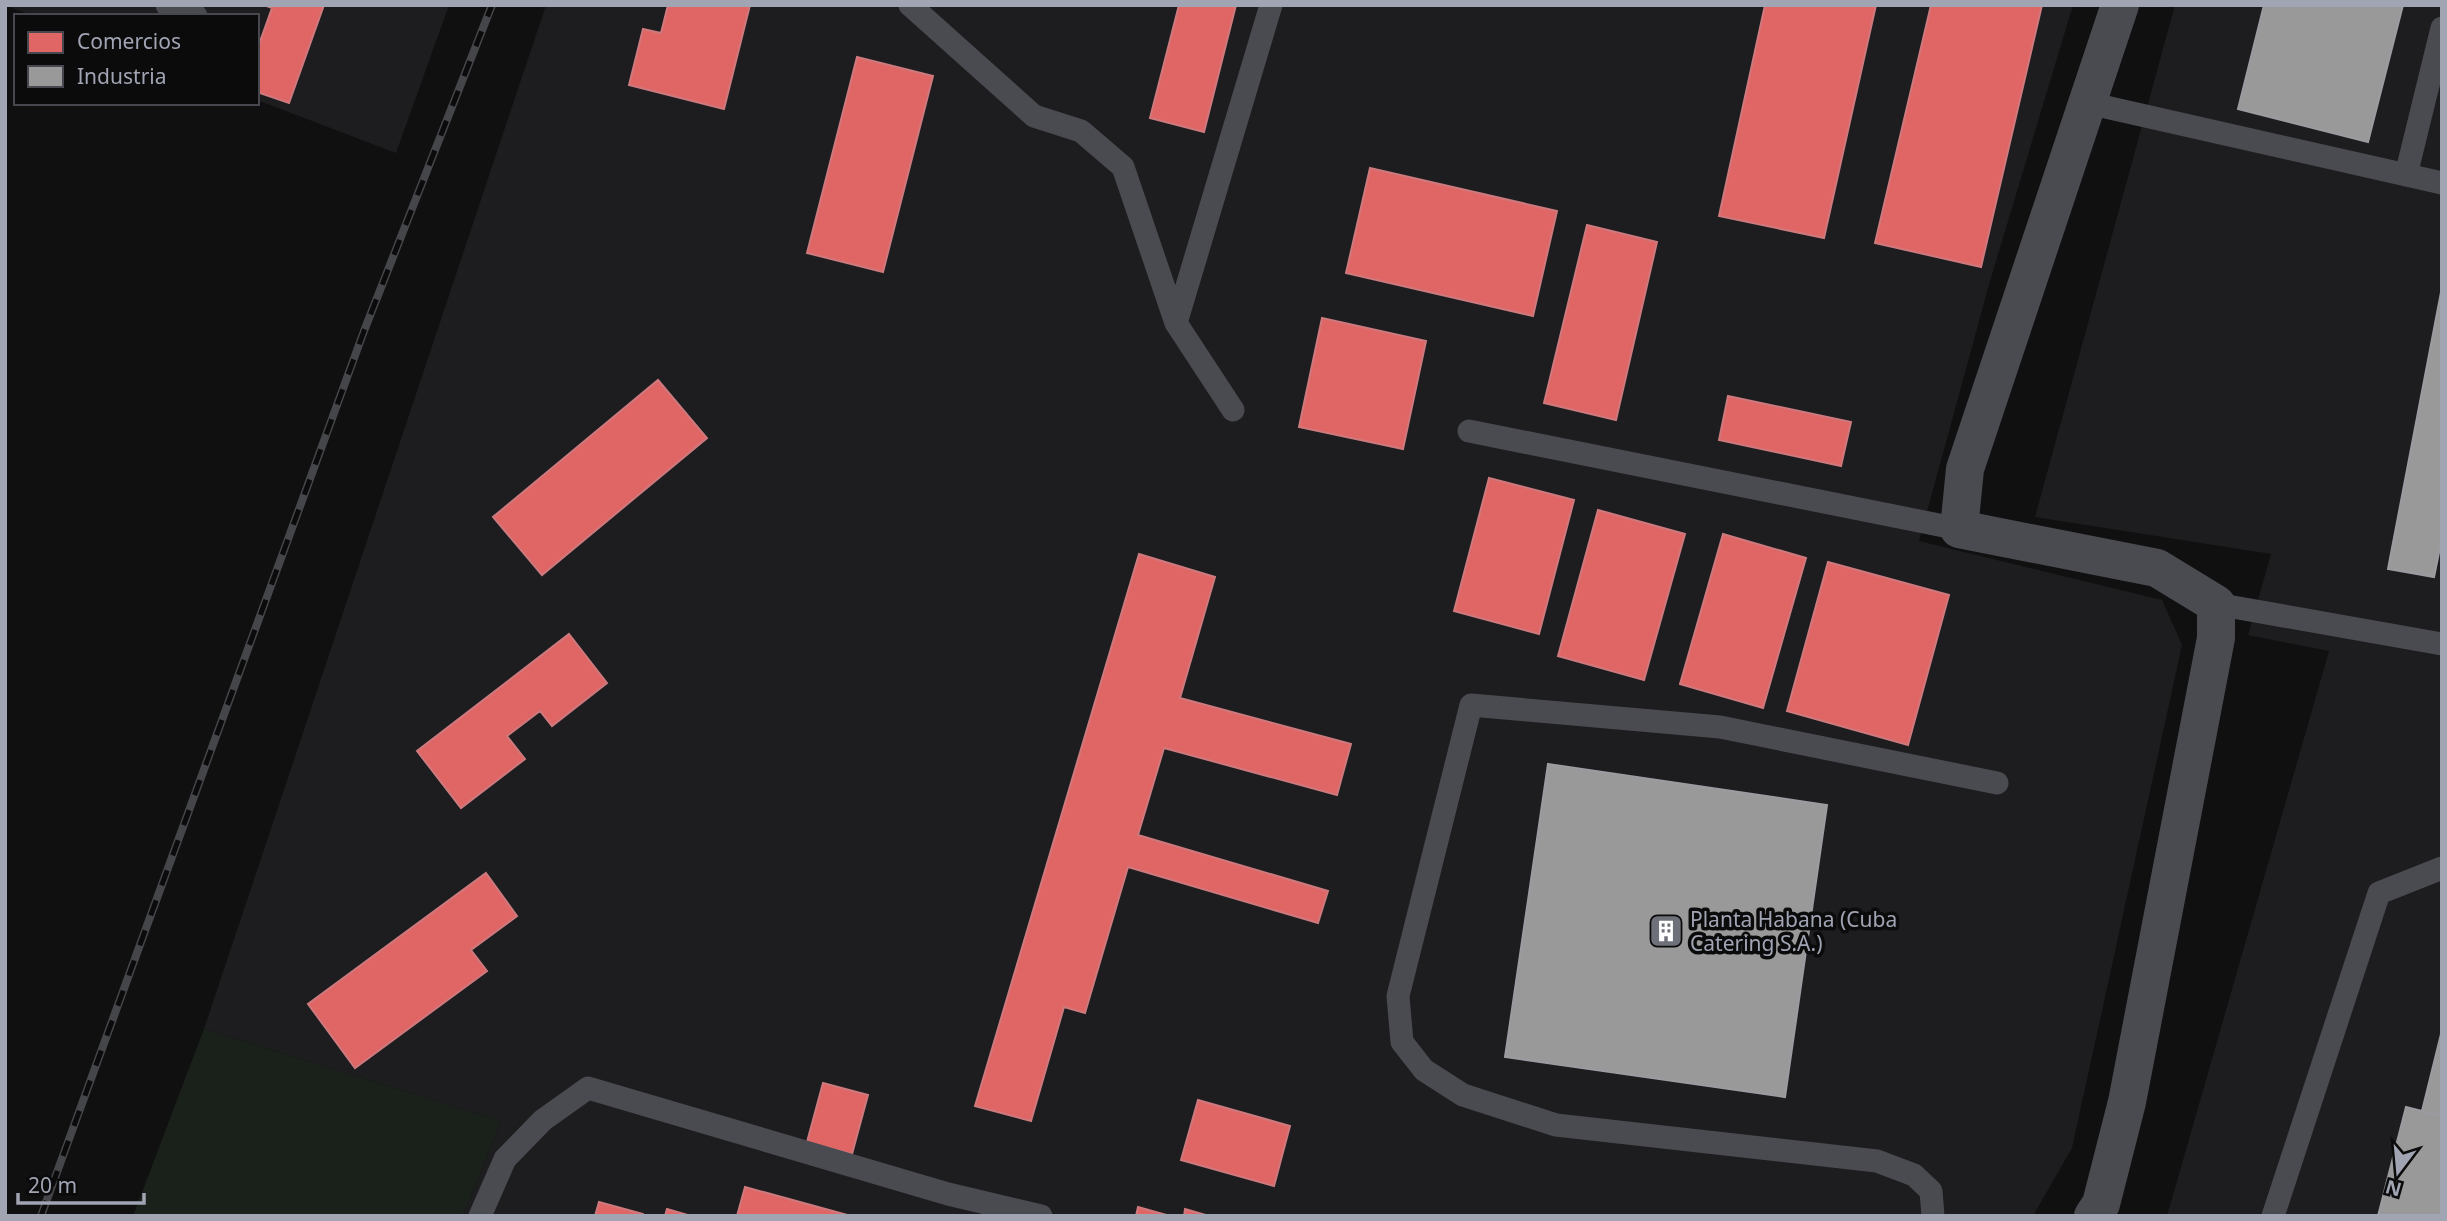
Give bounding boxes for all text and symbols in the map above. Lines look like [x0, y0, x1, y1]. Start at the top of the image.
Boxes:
legend [14, 14, 259, 105]
text: Comercios [77, 27, 181, 55]
text: Industria [77, 62, 167, 90]
place label: Planta Habana (Cuba Catering S.A.) [1690, 905, 1897, 957]
building icon: Planta Habana (Cuba Catering S.A.) [1647, 912, 1685, 950]
north arrow [2363, 1137, 2433, 1207]
scale bar [18, 1162, 144, 1206]
text: 20 m [28, 1171, 77, 1199]
text: N [2382, 1174, 2404, 1203]

